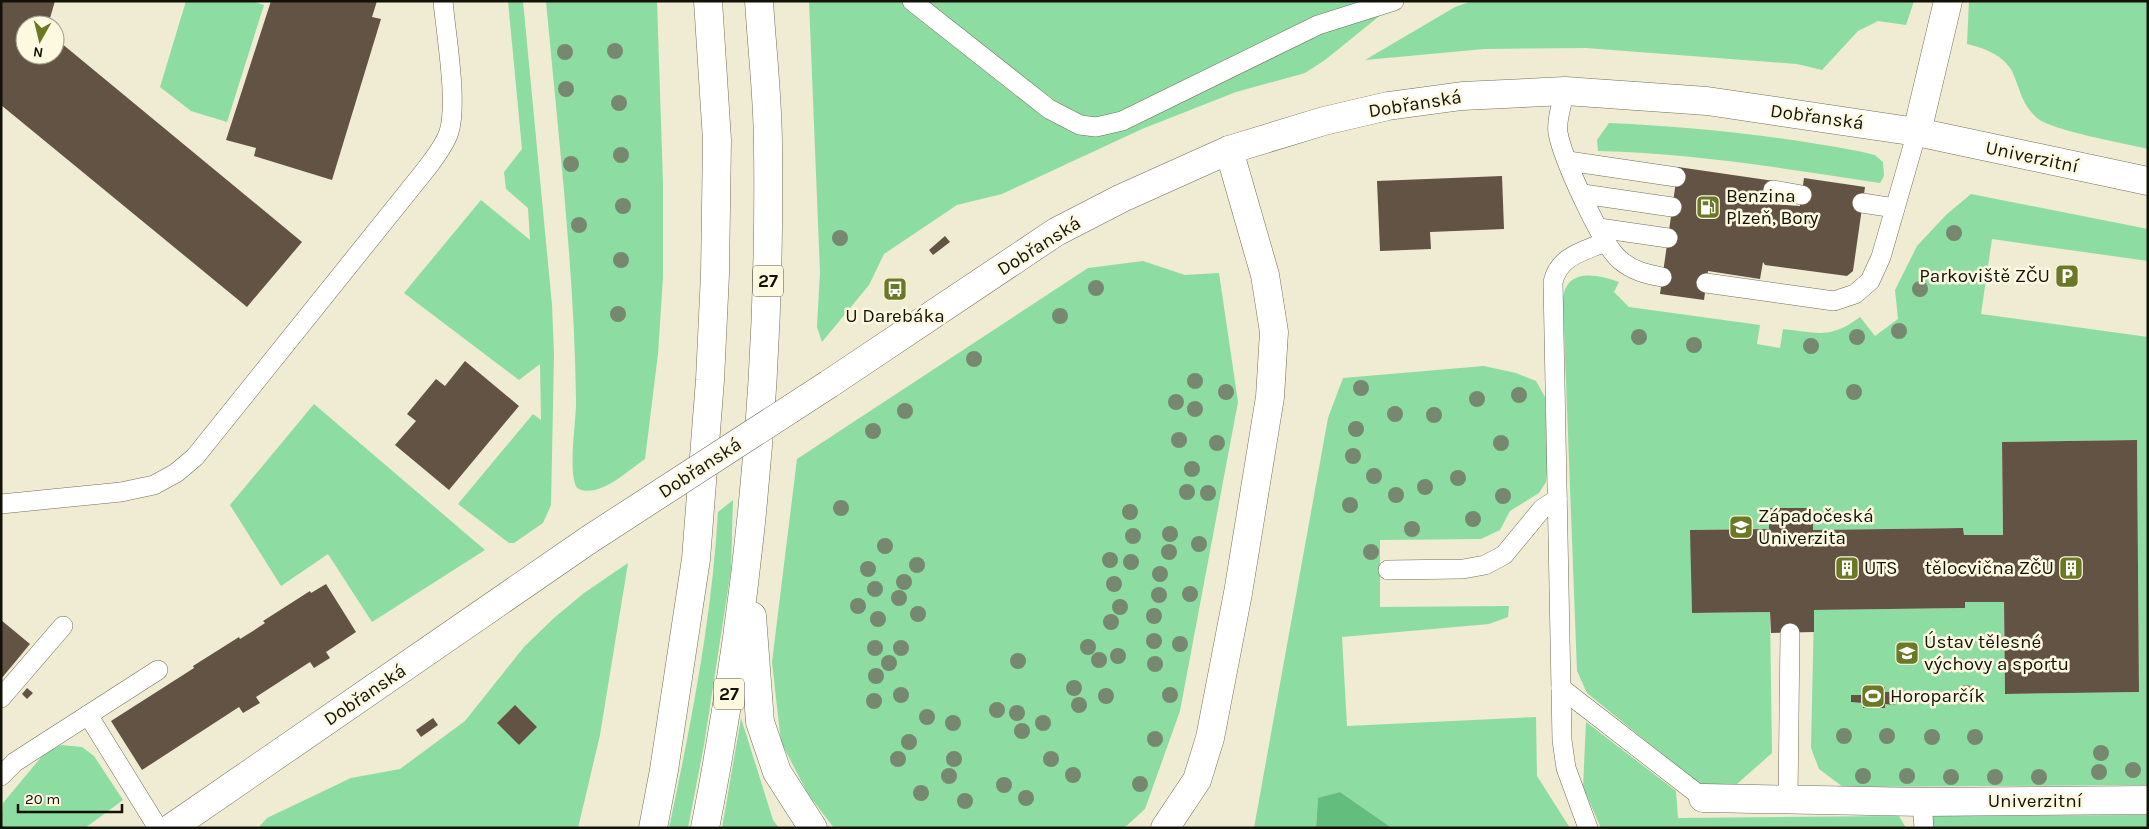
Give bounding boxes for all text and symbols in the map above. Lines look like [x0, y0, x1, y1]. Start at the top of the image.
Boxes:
north arrow [15, 15, 65, 65]
text: N [32, 43, 44, 61]
street label: Dobřanská [1367, 86, 1463, 122]
street label: Dobřanská [1769, 100, 1865, 134]
street label: Univerzitní [1983, 136, 2081, 178]
place label: Benzina Plzeň, Bory [1726, 185, 1819, 229]
fuel station icon: Benzina Plzeň, Bory [1695, 194, 1721, 220]
street label: Dobřanská [993, 212, 1085, 280]
parking icon: Parkoviště ZČU [2054, 263, 2080, 289]
place label: Parkoviště ZČU [1919, 265, 2050, 287]
road number: 27 [753, 266, 783, 296]
bus stop icon: U Darebáka [882, 276, 908, 302]
place label: U Darebáka [845, 305, 945, 327]
street label: Dobřanská [655, 433, 745, 503]
place label: Západočeská Univerzita [1758, 505, 1874, 549]
school or university icon: Západočeská Univerzita [1728, 514, 1754, 540]
building icon: UTS [1834, 555, 1860, 581]
building icon: tělocvična ZČU [2058, 555, 2084, 581]
place label: UTS [1864, 557, 1897, 579]
place label: tělocvična ZČU [1925, 557, 2054, 579]
place label: Ústav tělesné výchovy a sportu [1924, 630, 2069, 675]
school or university icon: Ústav tělesné výchovy a sportu [1894, 640, 1920, 666]
street label: Dobřanská [320, 660, 410, 730]
road number: 27 [714, 679, 744, 710]
sports icon: Horoparčík [1860, 683, 1886, 709]
place label: Horoparčík [1890, 685, 1985, 707]
scale bar [18, 782, 121, 814]
text: 20 m [25, 790, 60, 808]
street label: Univerzitní [1988, 790, 2083, 812]

